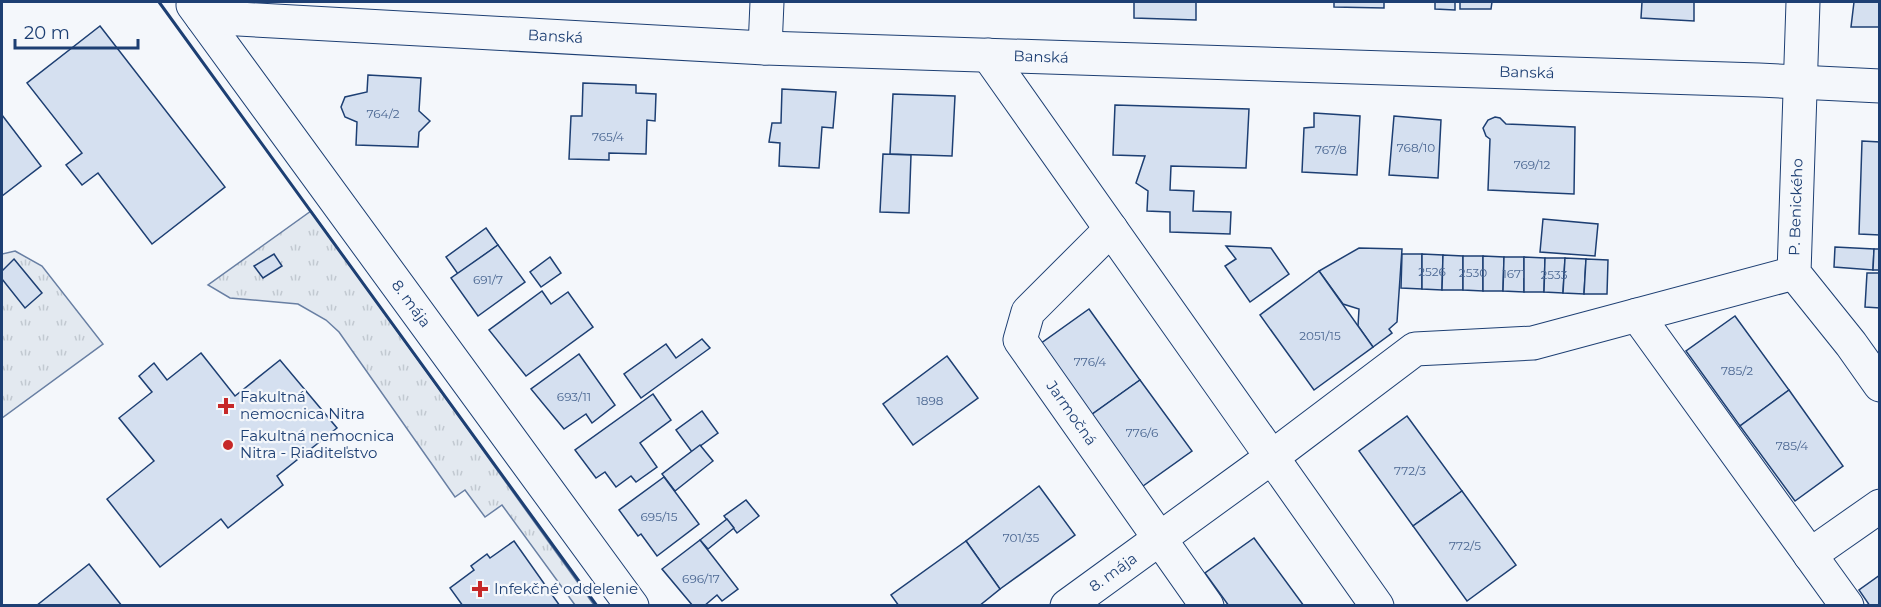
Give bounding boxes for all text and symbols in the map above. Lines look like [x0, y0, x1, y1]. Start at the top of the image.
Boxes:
scale bar [15, 12, 138, 50]
text: 20 m [24, 22, 70, 44]
street label: Banská [527, 25, 584, 47]
street label: Banská [1013, 46, 1069, 67]
street label: Banská [1499, 62, 1555, 82]
house number: 764/2 [366, 106, 400, 121]
house number: 765/4 [592, 129, 624, 144]
house number: 768/10 [1397, 140, 1435, 155]
house number: 767/8 [1315, 142, 1347, 157]
house number: 769/12 [1514, 157, 1551, 172]
street label: P. Benického [1784, 158, 1807, 256]
house number: 2526 [1418, 264, 1446, 279]
house number: 2530 [1459, 265, 1487, 280]
house number: 1671 [1502, 266, 1526, 281]
house number: 2533 [1540, 267, 1568, 282]
house number: 691/7 [473, 272, 503, 287]
street label: 8. mája [388, 276, 435, 331]
house number: 2051/15 [1299, 328, 1341, 343]
house number: 776/4 [1074, 354, 1106, 369]
house number: 785/2 [1721, 363, 1753, 378]
street label: Jarmočná [1042, 376, 1101, 449]
place label: Fakultná nemocnica Nitra [240, 387, 365, 423]
house number: 693/11 [557, 389, 591, 404]
house number: 1898 [917, 393, 944, 408]
marker: Fakultná nemocnica Nitra [217, 397, 235, 415]
house number: 776/6 [1126, 425, 1158, 440]
place label: Fakultná nemocnica Nitra - Riaditeľstvo [240, 426, 394, 462]
marker: Fakultná nemocnica Nitra - Riaditeľstvo [221, 438, 235, 452]
house number: 785/4 [1776, 438, 1808, 453]
house number: 772/3 [1394, 463, 1426, 478]
house number: 695/15 [641, 509, 678, 524]
house number: 701/35 [1003, 530, 1039, 545]
house number: 772/5 [1449, 538, 1481, 553]
street label: 8. mája [1085, 548, 1140, 596]
house number: 696/17 [682, 571, 720, 586]
place label: Infekčné oddelenie [494, 579, 638, 598]
marker: Infekčné oddelenie [471, 580, 489, 598]

